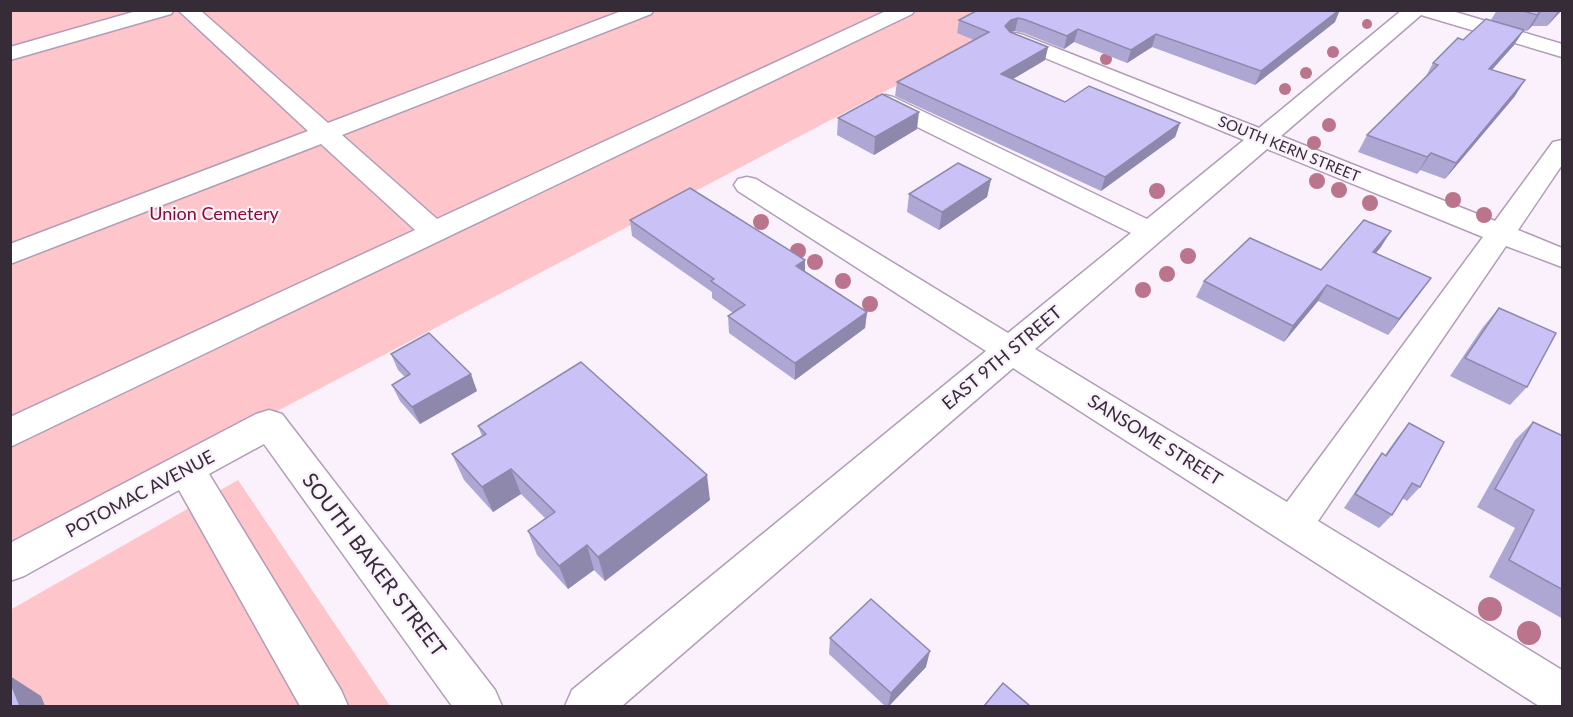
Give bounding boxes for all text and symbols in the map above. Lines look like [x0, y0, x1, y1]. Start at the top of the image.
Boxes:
street label: SOUTH KERN STREET [1216, 111, 1363, 185]
park label: Union Cemetery [149, 202, 279, 224]
street label: EAST 9TH STREET [937, 301, 1066, 414]
street label: SANSOME STREET [1084, 389, 1227, 490]
street label: POTOMAC AVENUE [62, 445, 217, 542]
street label: SOUTH BAKER STREET [298, 467, 453, 661]

